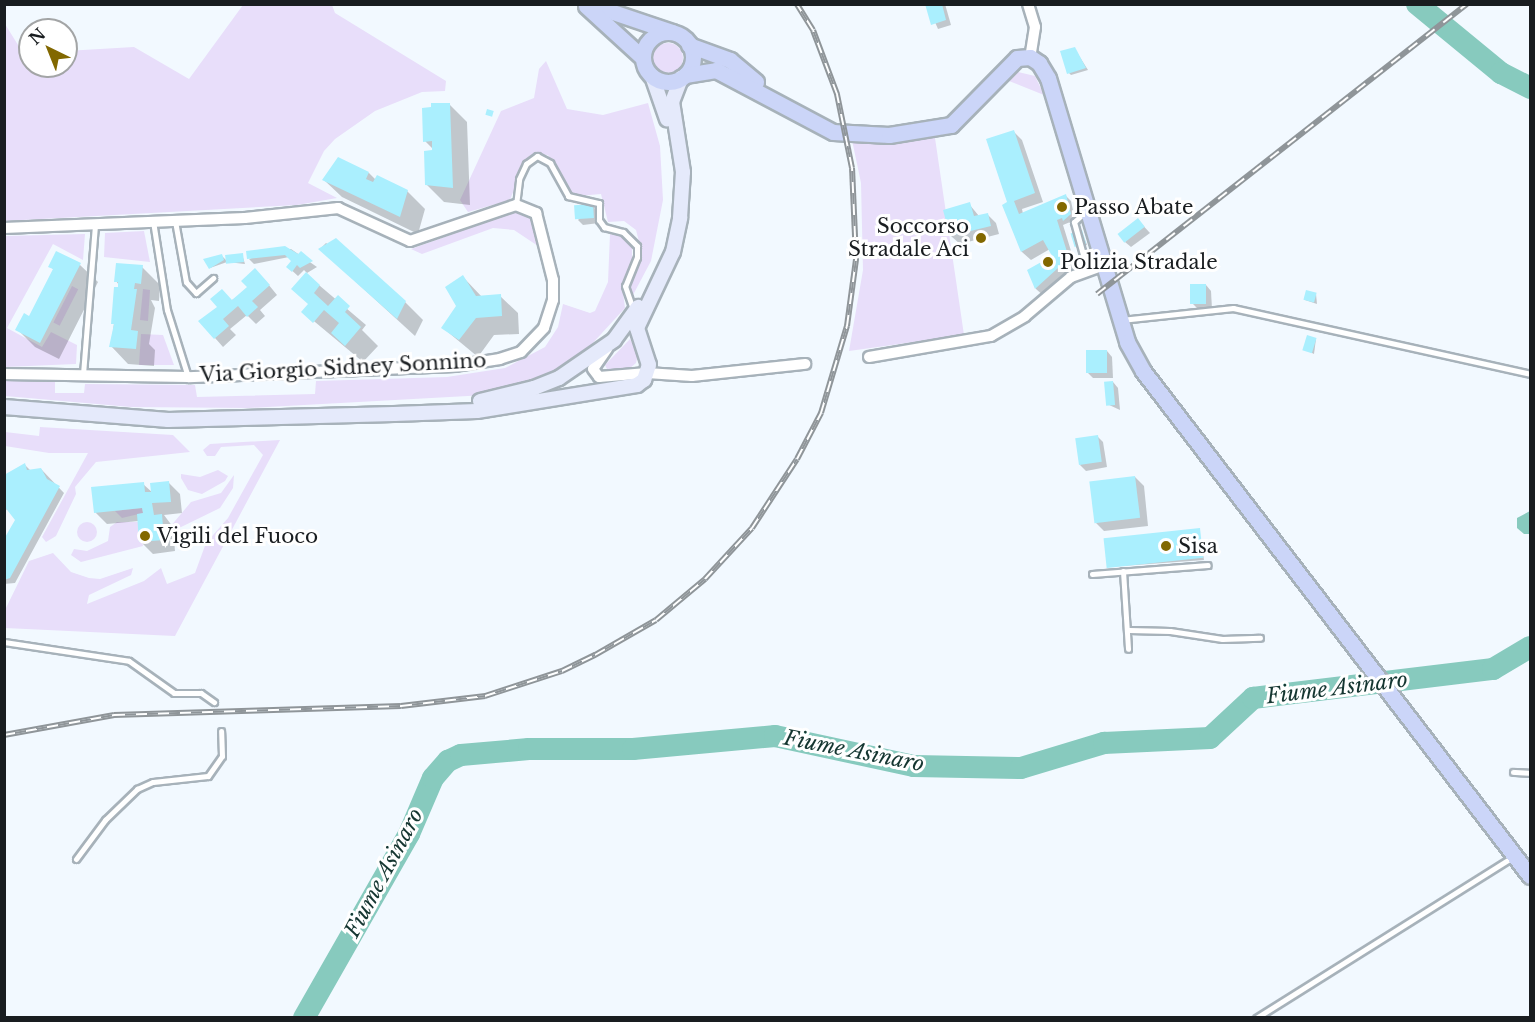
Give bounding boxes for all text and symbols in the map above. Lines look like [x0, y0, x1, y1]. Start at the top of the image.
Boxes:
north arrow [18, 18, 78, 78]
text: N [25, 24, 49, 49]
place label: Passo Abate [1074, 195, 1194, 219]
marker: Passo Abate [1055, 200, 1069, 214]
place label: Soccorso Stradale Aci [847, 214, 969, 261]
marker: Soccorso Stradale Aci [974, 231, 988, 245]
place label: Polizia Stradale [1060, 250, 1218, 274]
marker: Polizia Stradale [1041, 255, 1055, 269]
street label: Via Giorgio Sidney Sonnino [199, 348, 487, 388]
place label: Vigili del Fuoco [157, 524, 318, 548]
marker: Vigili del Fuoco [138, 529, 152, 543]
place label: Sisa [1178, 534, 1218, 558]
marker: Sisa [1159, 539, 1173, 553]
water label: Fiume Asinaro [1264, 667, 1410, 709]
water label: Fiume Asinaro [781, 725, 927, 777]
water label: Fiume Asinaro [339, 804, 429, 942]

